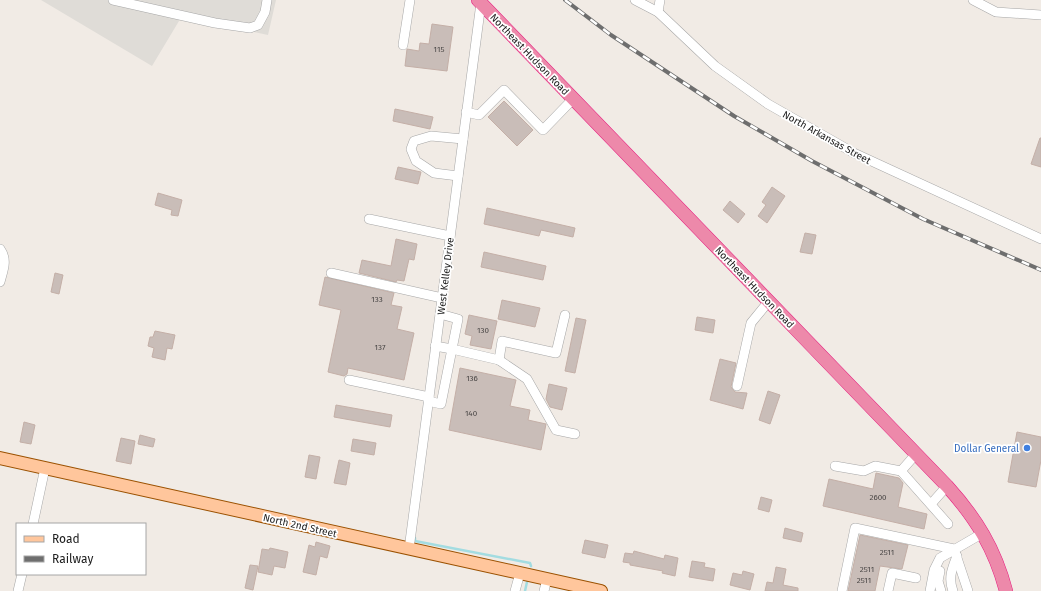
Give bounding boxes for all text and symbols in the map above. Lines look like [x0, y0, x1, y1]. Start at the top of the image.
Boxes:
street label: Northeast Hudson Road [487, 12, 571, 98]
house number: 115 [434, 45, 444, 54]
street label: North Arkansas Street [780, 109, 873, 167]
street label: West Kelley Drive [435, 237, 457, 316]
street label: Northeast Hudson Road [712, 245, 796, 331]
house number: 133 [371, 295, 383, 304]
house number: 130 [477, 326, 489, 335]
house number: 137 [375, 343, 386, 352]
house number: 136 [466, 374, 478, 383]
house number: 140 [465, 409, 478, 418]
place label: Dollar General [954, 443, 1019, 455]
marker: Dollar General [1022, 443, 1032, 453]
house number: 2600 [869, 493, 887, 502]
street label: North 2nd Street [262, 512, 338, 540]
legend [16, 523, 146, 575]
text: Road [52, 532, 80, 546]
house number: 2511 [880, 548, 894, 557]
text: Railway [52, 552, 93, 566]
house number: 2511 [860, 565, 874, 574]
house number: 2511 [857, 576, 871, 585]

